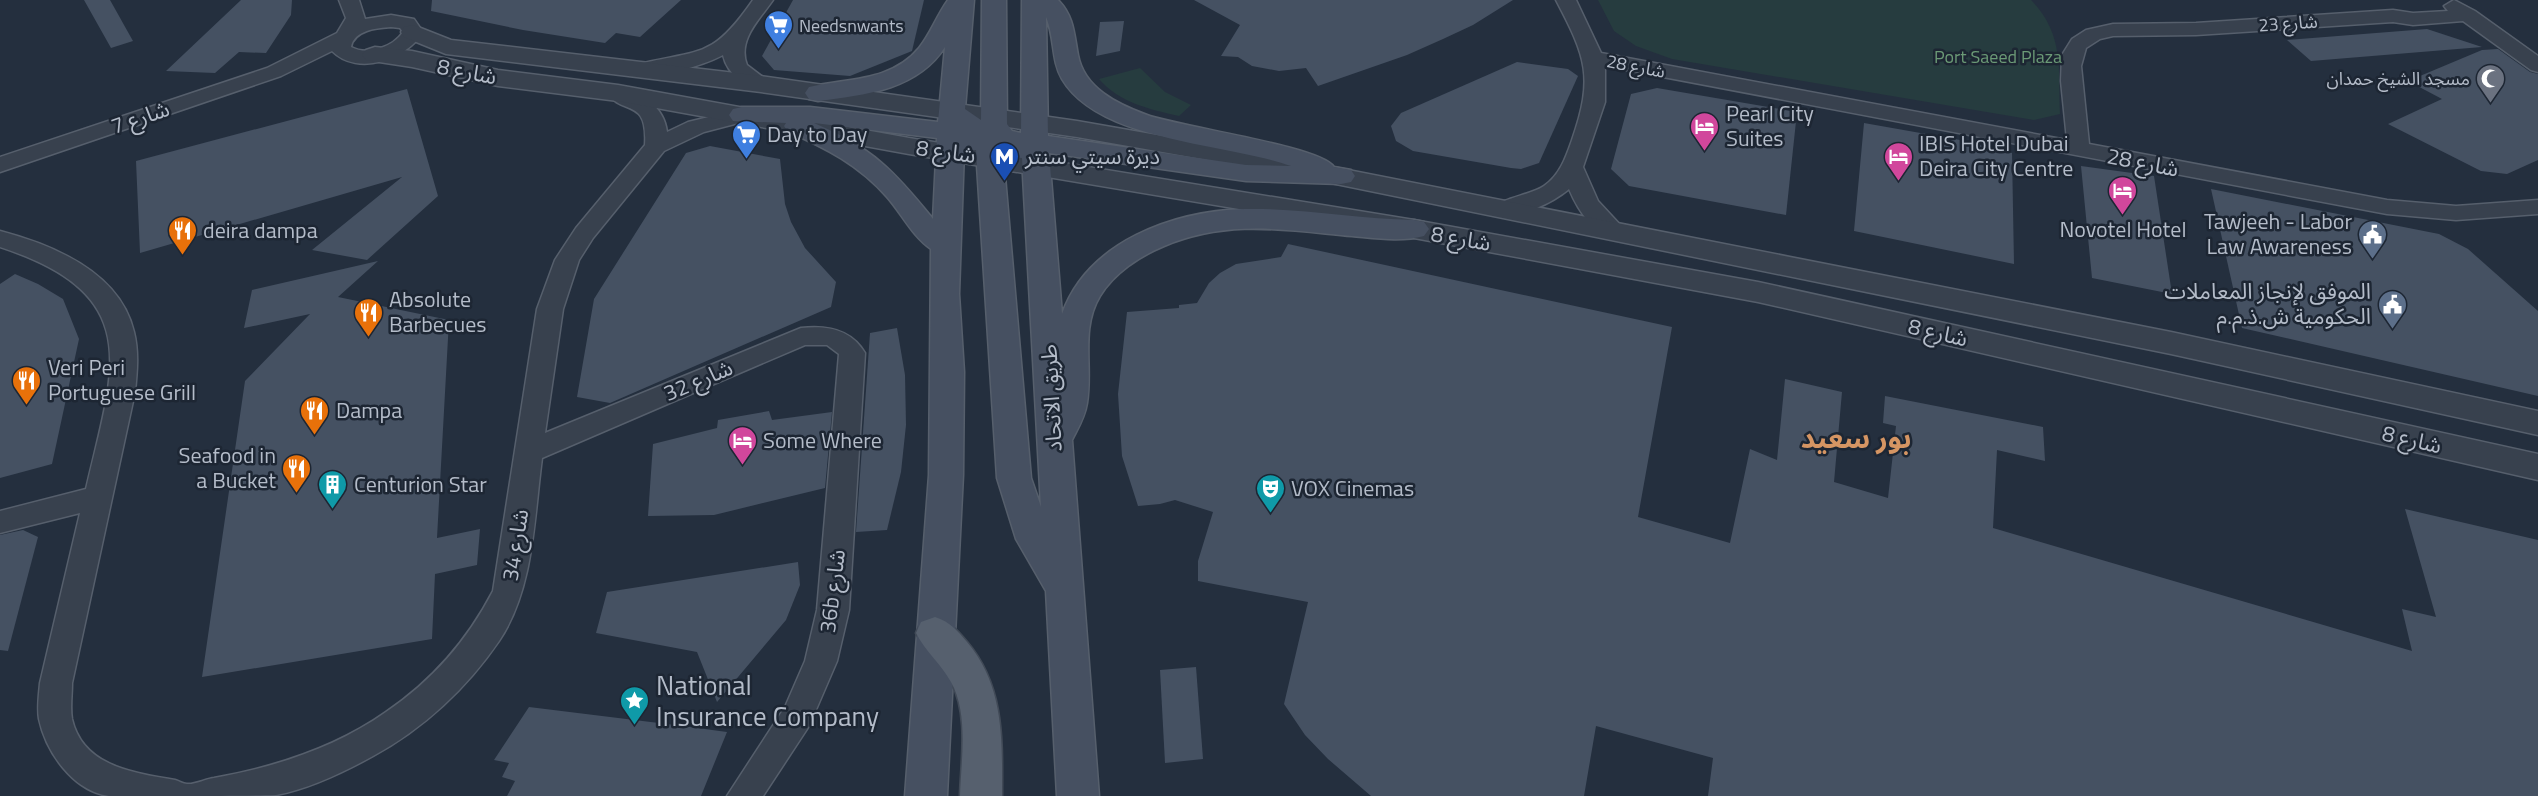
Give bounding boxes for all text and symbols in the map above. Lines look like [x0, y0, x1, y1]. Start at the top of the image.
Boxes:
street label: شارع 23 [2258, 7, 2319, 40]
supermarket icon: Needsnwants [762, 9, 794, 51]
place label: Needsnwants [799, 12, 904, 39]
park label: Port Saeed Plaza [1934, 43, 2062, 70]
street label: شارع 28 [1604, 47, 1668, 86]
street label: شارع 8 [434, 49, 500, 93]
mosque icon: مسجد الشيخ حمدان [2475, 62, 2507, 104]
place label: مسجد الشيخ حمدان [2326, 65, 2470, 92]
street label: شارع 7 [106, 91, 174, 143]
place label: Pearl City Suites [1726, 96, 1814, 155]
hotel icon: Pearl City Suites [1689, 110, 1721, 152]
place label: Day to Day [767, 117, 868, 151]
supermarket icon: Day to Day [730, 118, 762, 160]
place label: IBIS Hotel Dubai Deira City Centre [1919, 126, 2073, 185]
street label: شارع 8 [914, 130, 978, 172]
street label: شارع 28 [2104, 138, 2182, 186]
place label: ديرة سيتي سنتر [1024, 139, 1160, 173]
metro station icon: ديرة سيتي سنتر [988, 140, 1020, 182]
hotel icon: IBIS Hotel Dubai Deira City Centre [1882, 140, 1914, 182]
hotel icon: Novotel Hotel [2107, 174, 2139, 216]
place label: Tawjeeh - Labor Law Awareness [2204, 204, 2352, 263]
place label: Novotel Hotel [2059, 212, 2187, 246]
place label: deira dampa [203, 213, 318, 247]
restaurant icon: deira dampa [166, 214, 198, 256]
street label: شارع 8 [1428, 216, 1494, 260]
public building icon: Tawjeeh - Labor Law Awareness [2357, 218, 2389, 260]
place label: الموفق لإنجاز المعاملات الحكومية ش.ذ.م.م [2164, 274, 2371, 333]
place label: Absolute Barbecues [389, 282, 486, 341]
public building icon: الموفق لإنجاز المعاملات الحكومية ش.ذ.م.م [2376, 288, 2408, 330]
restaurant icon: Absolute Barbecues [352, 296, 384, 338]
street label: شارع 8 [1905, 309, 1971, 355]
street label: طريق الاتحاد [1031, 343, 1071, 453]
place label: Veri Peri Portuguese Grill [48, 350, 196, 409]
street label: شارع 32 [658, 350, 738, 410]
restaurant icon: Veri Peri Portuguese Grill [11, 364, 43, 406]
place label: Dampa [336, 393, 402, 427]
restaurant icon: Dampa [299, 394, 331, 436]
district label: بور سعيد [1801, 416, 1911, 459]
street label: شارع 8 [2379, 416, 2445, 462]
place label: Some Where [763, 423, 882, 457]
hotel icon: Some Where [726, 424, 758, 466]
place label: Seafood in a Bucket [179, 438, 276, 497]
restaurant icon: Seafood in a Bucket [281, 452, 313, 494]
place label: Centurion Star [354, 467, 487, 501]
building icon: Centurion Star [317, 468, 349, 510]
place label: VOX Cinemas [1291, 471, 1414, 505]
theatre icon: VOX Cinemas [1254, 472, 1286, 514]
street label: شارع 34 [493, 507, 537, 583]
street label: 36b شارع [810, 547, 854, 635]
place label: National Insurance Company [656, 664, 879, 736]
place icon: National Insurance Company [619, 684, 651, 726]

